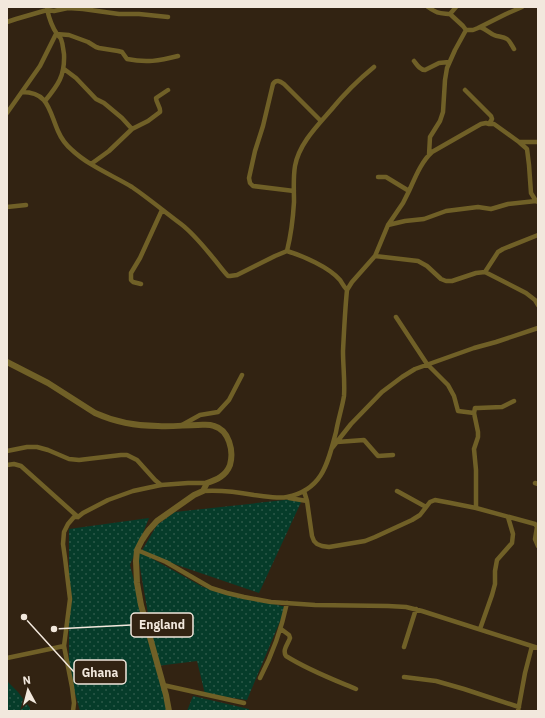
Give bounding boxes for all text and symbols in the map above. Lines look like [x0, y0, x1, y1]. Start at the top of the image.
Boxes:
callout: England [131, 613, 193, 637]
text: England [139, 617, 185, 632]
callout: Ghana [74, 660, 126, 684]
text: Ghana [82, 665, 118, 680]
north arrow [8, 670, 48, 710]
text: N [22, 673, 32, 688]

